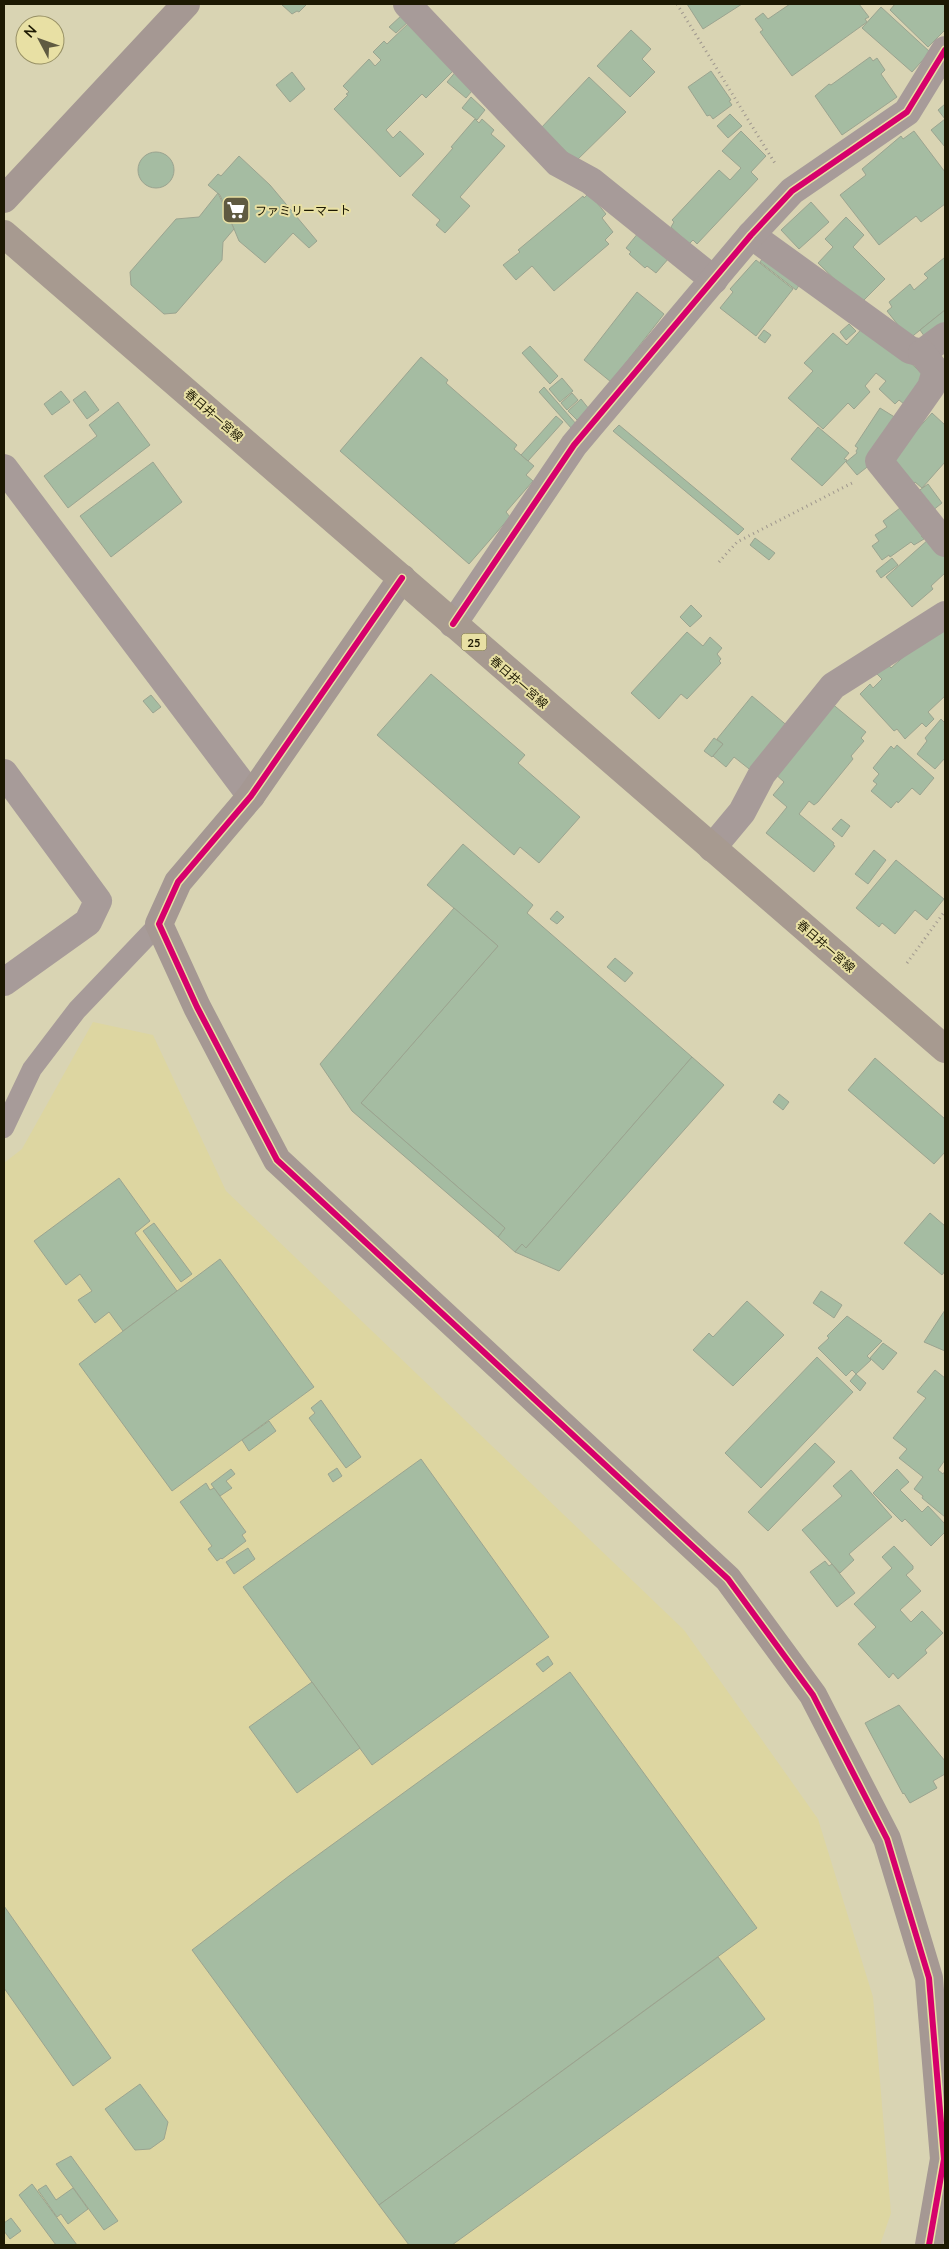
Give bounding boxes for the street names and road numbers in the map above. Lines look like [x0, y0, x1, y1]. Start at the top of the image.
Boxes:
street label: 春日井一宮線 [182, 386, 246, 444]
road number: 25 [462, 634, 486, 650]
street label: 春日井一宮線 [487, 653, 551, 711]
street label: 春日井一宮線 [794, 917, 858, 975]

